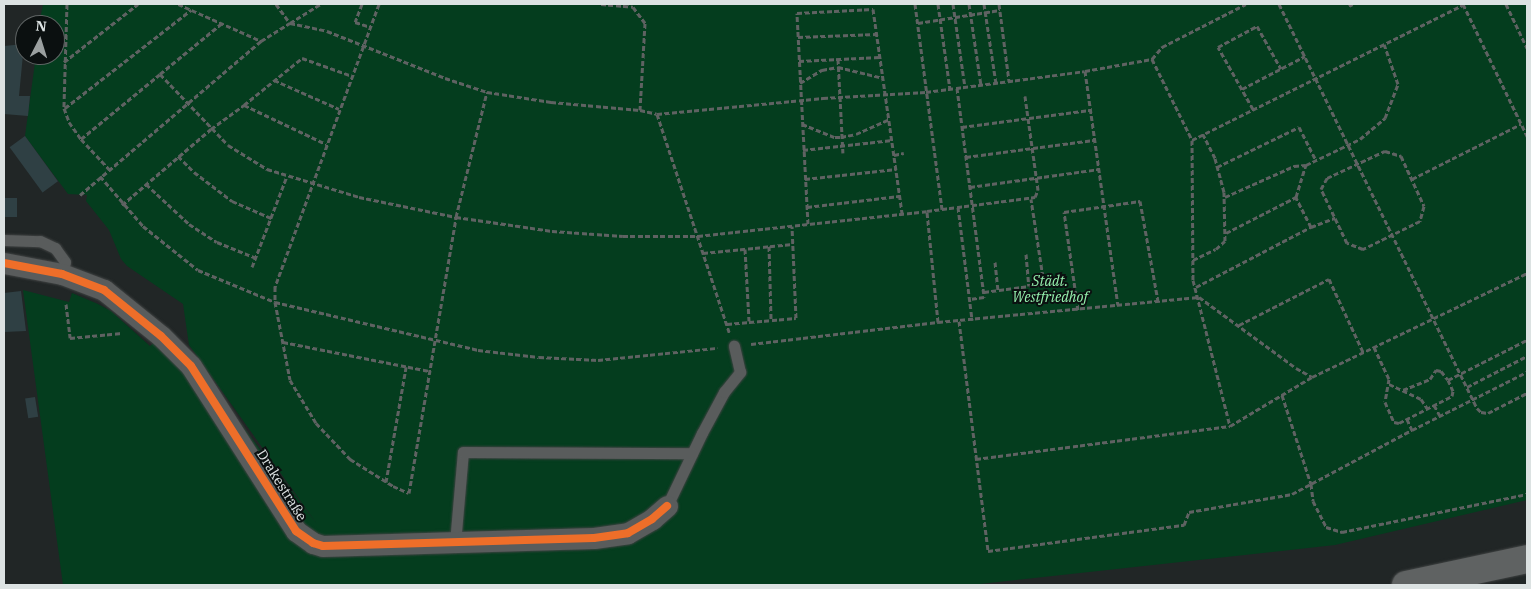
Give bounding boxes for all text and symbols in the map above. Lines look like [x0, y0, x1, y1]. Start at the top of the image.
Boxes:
north arrow [15, 15, 65, 65]
text: N [35, 17, 48, 36]
park label: Städt. Westfriedhof [1012, 273, 1088, 306]
street label: Drakestraße [253, 446, 311, 524]

